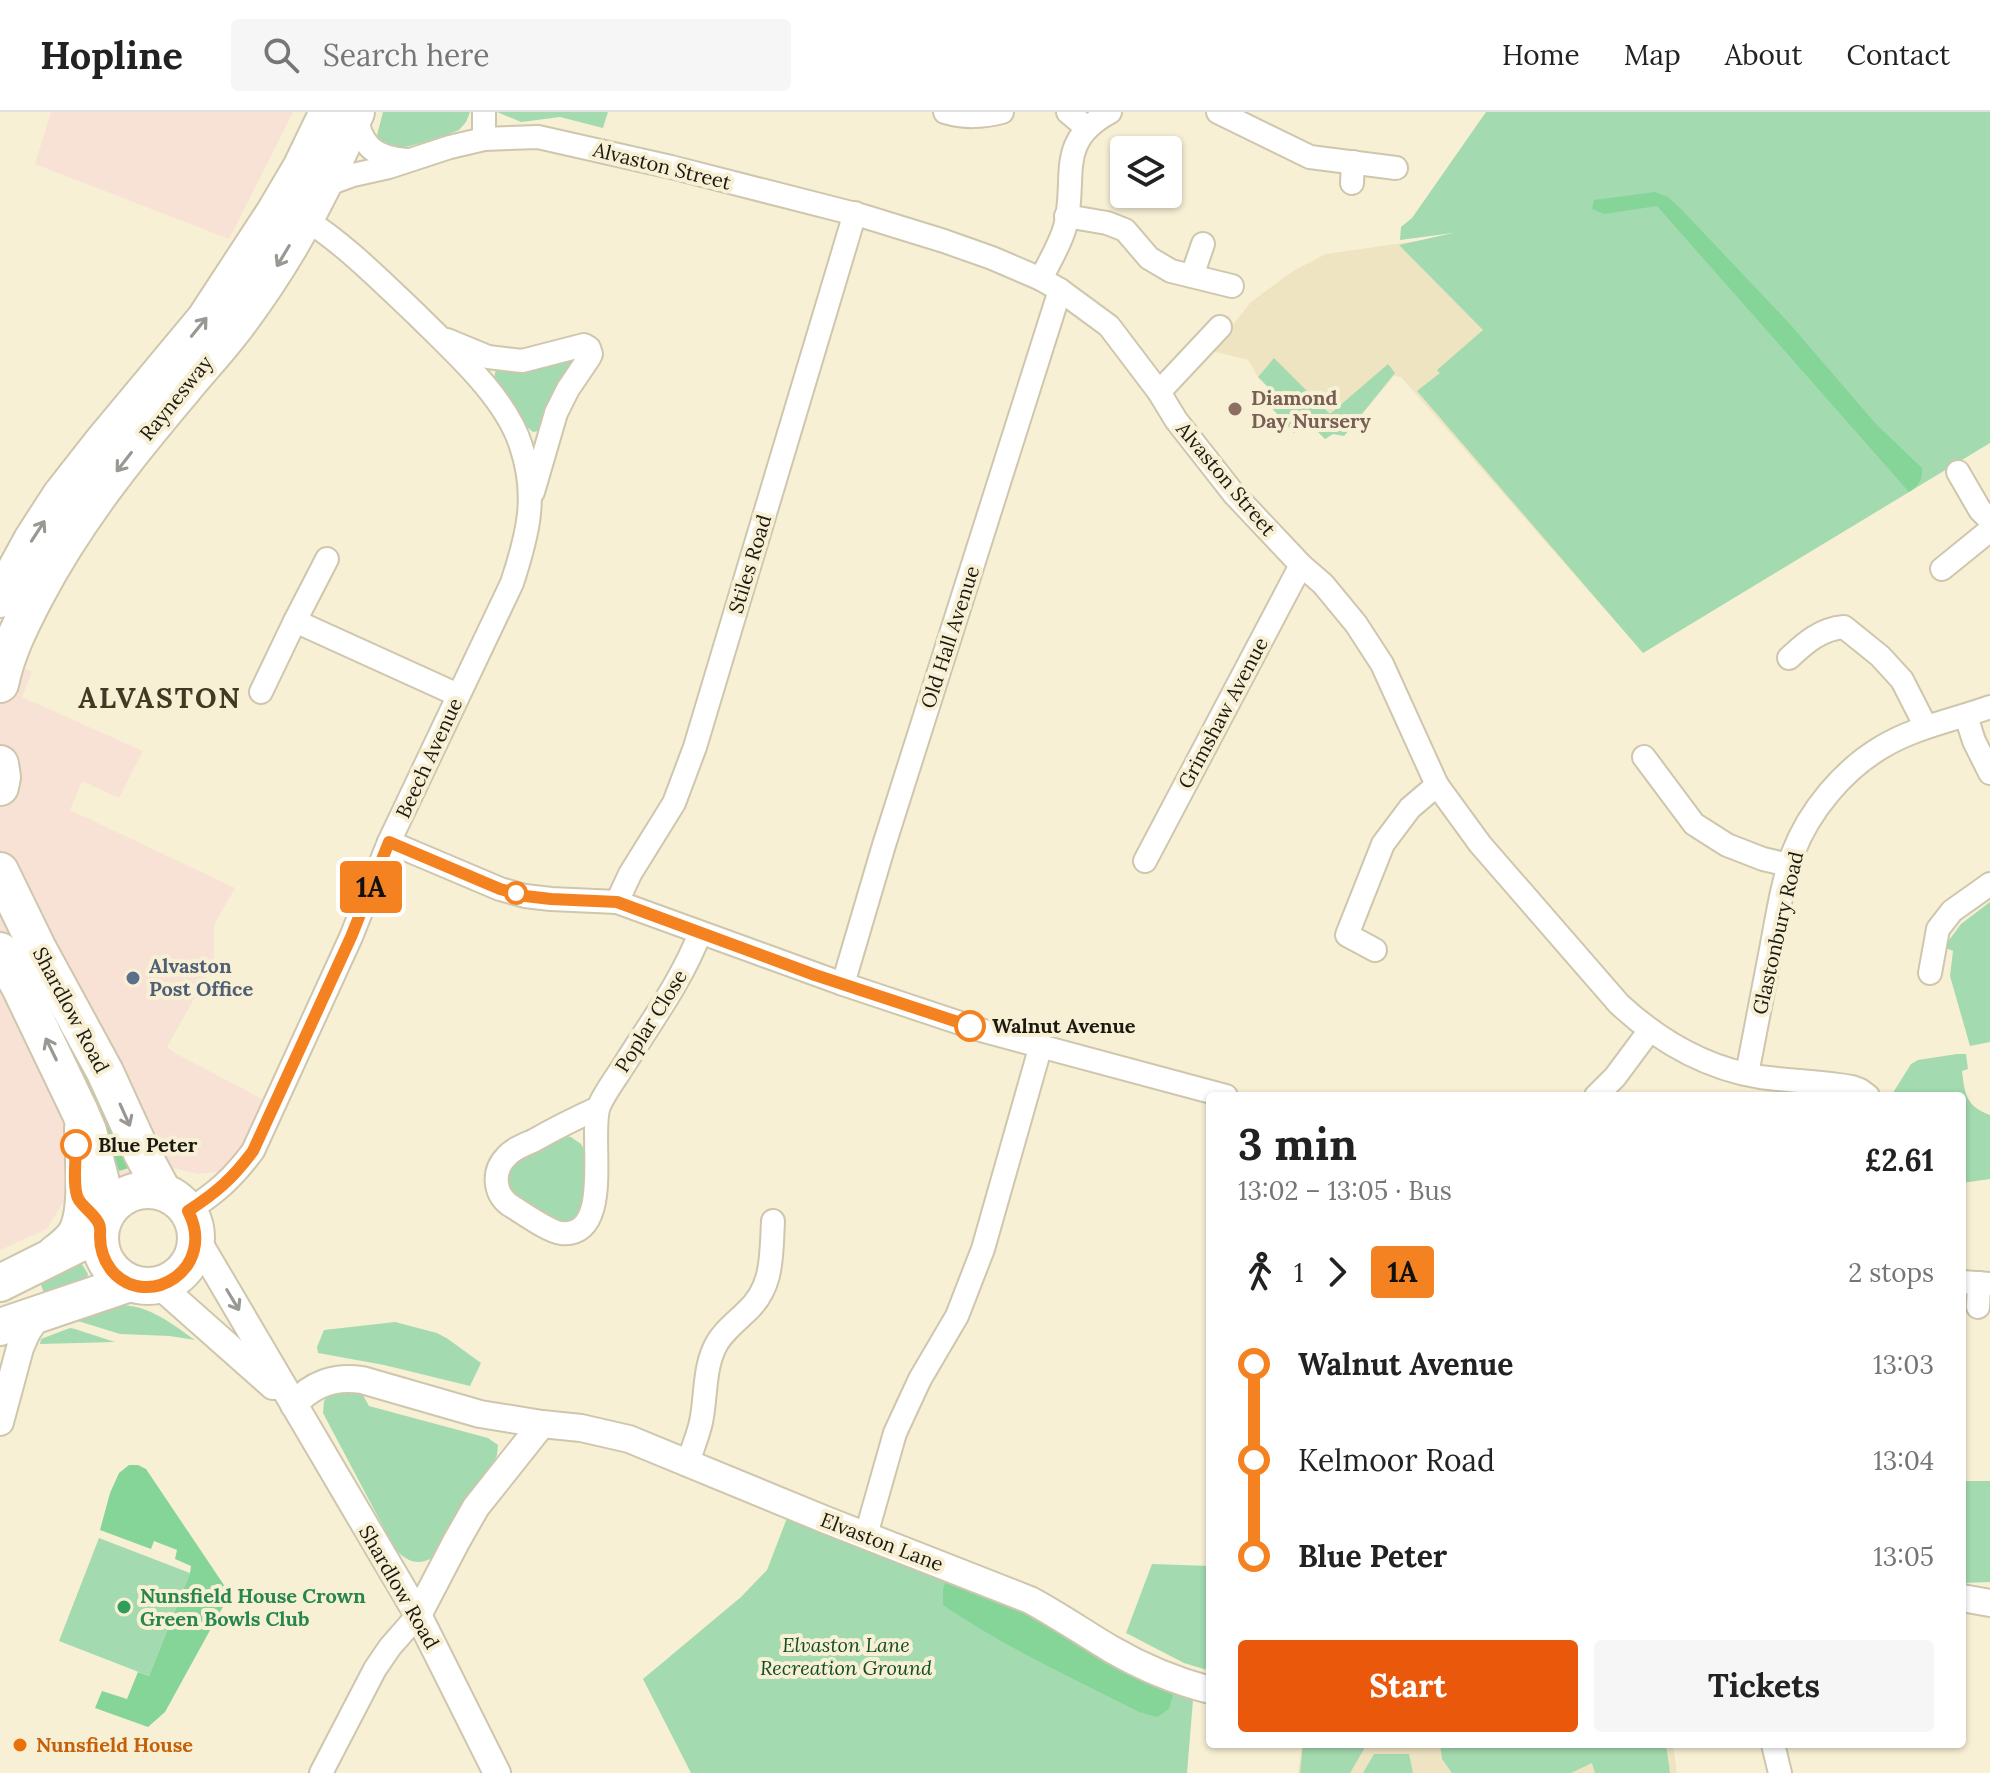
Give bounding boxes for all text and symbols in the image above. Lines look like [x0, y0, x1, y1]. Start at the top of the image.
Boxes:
search box [231, 19, 791, 91]
text: Hopline [40, 31, 183, 79]
icon: search [259, 33, 303, 77]
text: Search here [323, 36, 489, 74]
text: Home [1502, 37, 1580, 73]
text: Map [1624, 37, 1681, 73]
text: About [1725, 37, 1802, 73]
text: Contact [1846, 37, 1950, 73]
street label: Alvaston Street [590, 136, 734, 195]
map controls [1110, 136, 1182, 208]
button: layers [1110, 136, 1182, 208]
one-way arrow [275, 244, 291, 267]
one-way arrow [190, 317, 207, 338]
street label: Raynesway [134, 350, 218, 445]
place label: Diamond Day Nursery [1251, 385, 1371, 433]
marker: Diamond Day Nursery [1226, 400, 1244, 418]
street label: Alvaston Street [1171, 416, 1281, 541]
one-way arrow [116, 451, 133, 472]
street label: Stiles Road [723, 511, 776, 616]
one-way arrow [30, 520, 46, 543]
street label: Old Hall Avenue [915, 562, 984, 711]
street label: Grimshaw Avenue [1172, 633, 1273, 793]
district label: ALVASTON [78, 680, 242, 716]
street label: Beech Avenue [390, 694, 467, 822]
street label: Glastonbury Road [1747, 849, 1808, 1017]
line badge: 1A [335, 861, 407, 913]
text: 1A [356, 869, 386, 905]
unlabelled marker [505, 882, 527, 904]
street label: Shardlow Road [28, 943, 115, 1077]
place label: Alvaston Post Office [149, 953, 253, 1001]
street label: Poplar Close [609, 965, 692, 1077]
marker: Alvaston Post Office [124, 969, 142, 987]
marker: Walnut Avenue [955, 1011, 985, 1041]
place label: Walnut Avenue [992, 1013, 1136, 1038]
one-way arrow [43, 1038, 58, 1062]
one-way arrow [118, 1102, 133, 1127]
text: 3 min [1238, 1116, 1357, 1172]
marker: Blue Peter [61, 1130, 91, 1160]
place label: Blue Peter [98, 1132, 198, 1157]
text: £2.61 [1864, 1141, 1934, 1179]
text: 13:02 – 13:05 · Bus [1238, 1174, 1452, 1207]
icon: walk [1238, 1250, 1282, 1294]
icon: forward [1315, 1250, 1359, 1294]
text: 1A [1387, 1254, 1418, 1290]
text: 1 [1294, 1256, 1303, 1289]
text: 2 stops [1848, 1256, 1934, 1289]
one-way arrow [225, 1288, 241, 1311]
text: Walnut Avenue [1298, 1345, 1513, 1383]
text: 13:03 [1873, 1348, 1934, 1381]
text: Kelmoor Road [1298, 1441, 1495, 1479]
text: 13:04 [1873, 1444, 1934, 1477]
street label: Elvaston Lane [817, 1507, 947, 1576]
street label: Shardlow Road [354, 1520, 445, 1653]
text: Blue Peter [1298, 1537, 1447, 1575]
text: 13:05 [1873, 1540, 1934, 1573]
place label: Nunsfield House Crown Green Bowls Club [140, 1583, 366, 1631]
marker: Nunsfield House Crown Green Bowls Club [115, 1598, 133, 1616]
park label: Elvaston Lane Recreation Ground [760, 1632, 933, 1680]
button: Start [1238, 1640, 1578, 1732]
button: Tickets [1594, 1640, 1934, 1732]
place label: Nunsfield House [36, 1732, 193, 1757]
marker: Nunsfield House [11, 1736, 29, 1754]

